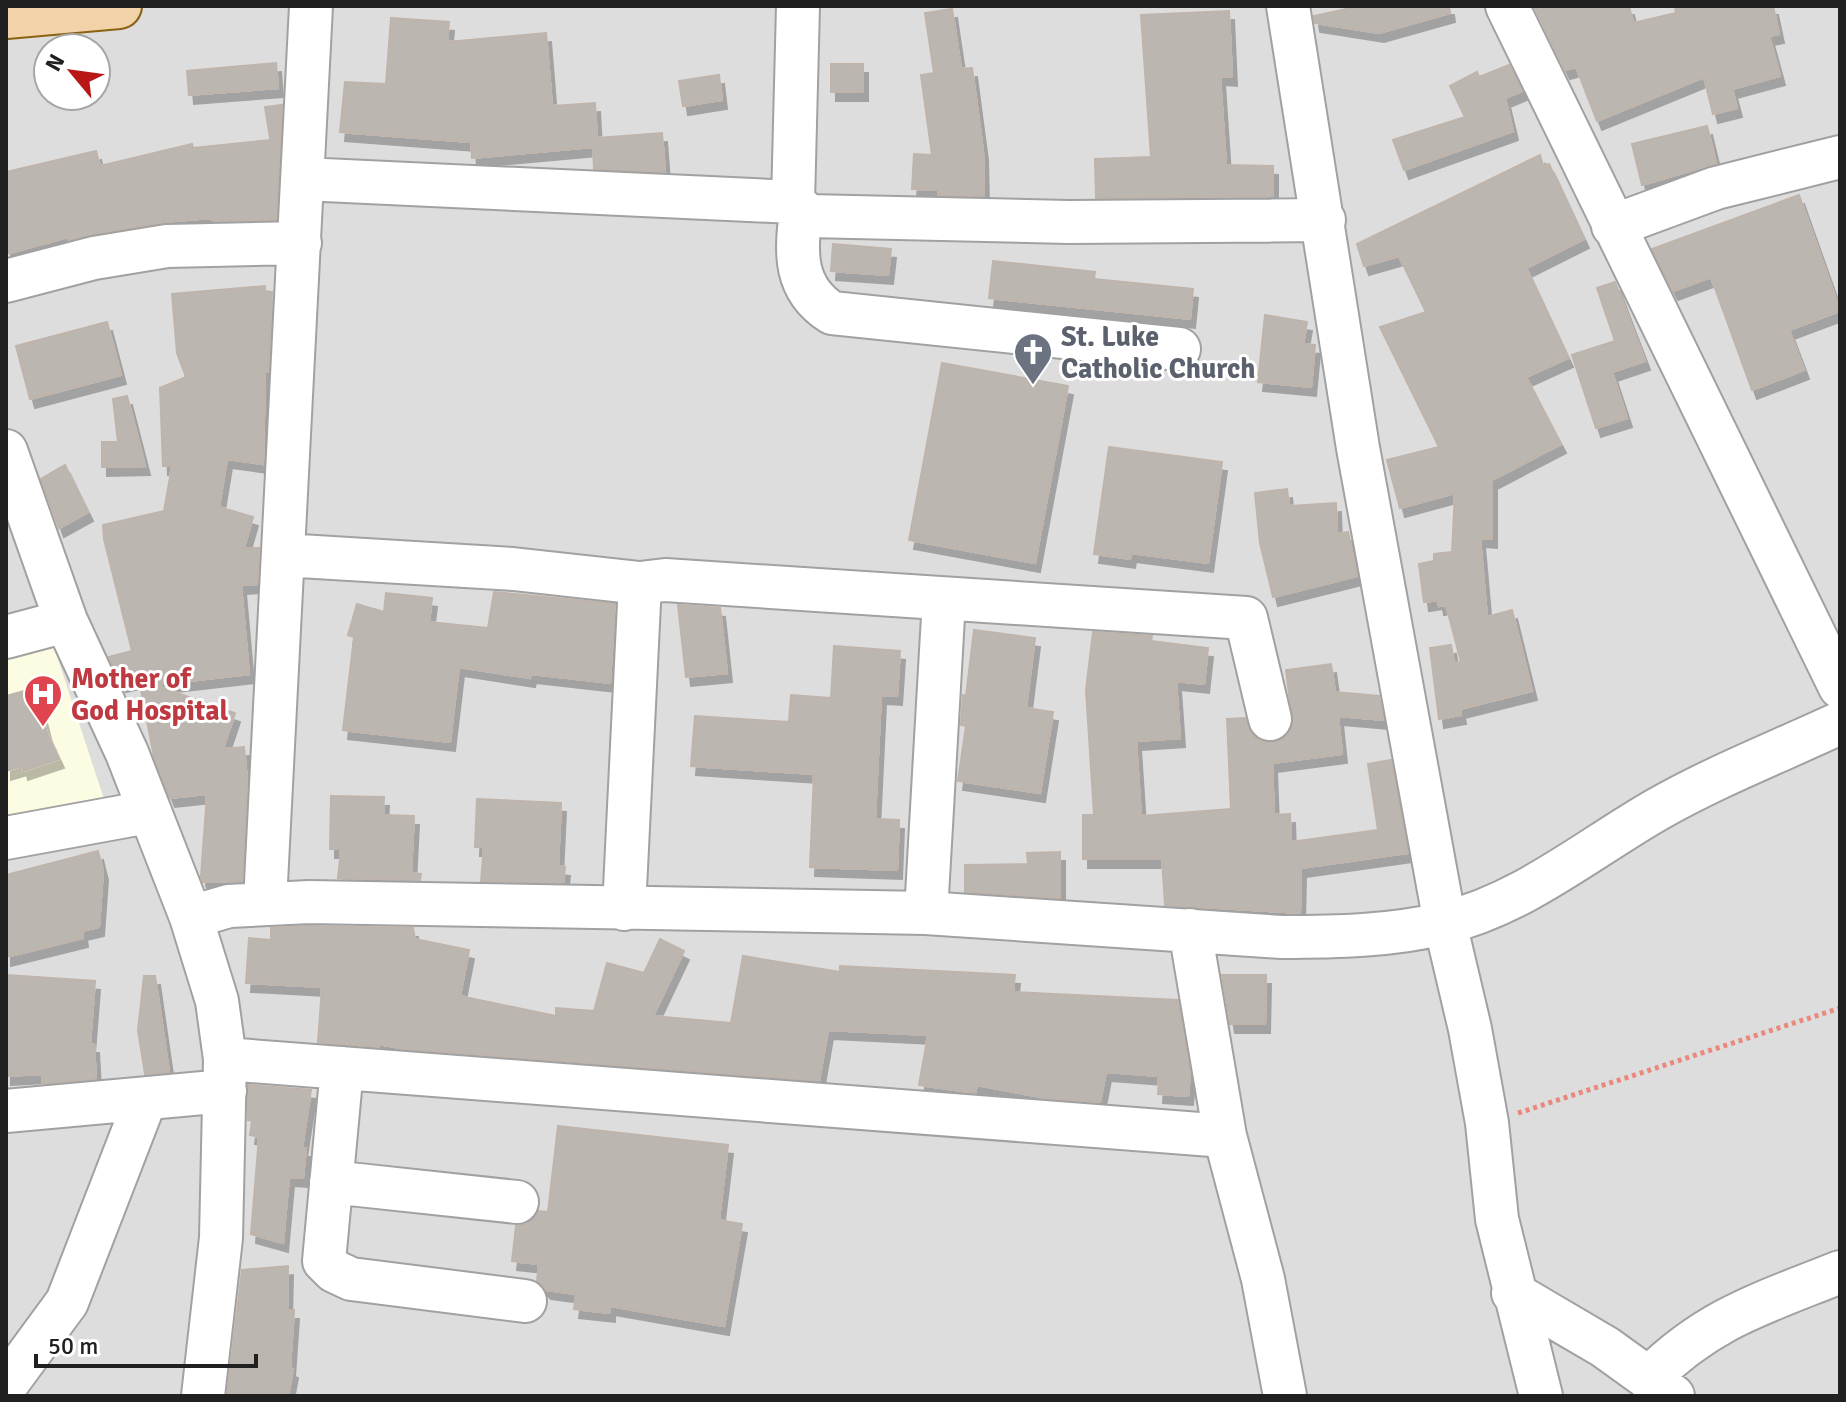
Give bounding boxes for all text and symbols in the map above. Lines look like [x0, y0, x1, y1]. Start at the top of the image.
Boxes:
north arrow [32, 32, 112, 112]
text: N [39, 49, 70, 76]
place label: St. Luke Catholic Church [1061, 320, 1256, 386]
church icon: St. Luke Catholic Church [1012, 331, 1054, 386]
place label: Mother of God Hospital [71, 662, 229, 728]
hospital icon: Mother of God Hospital [22, 673, 64, 728]
scale bar [36, 1318, 256, 1368]
text: 50 m [48, 1331, 98, 1361]

